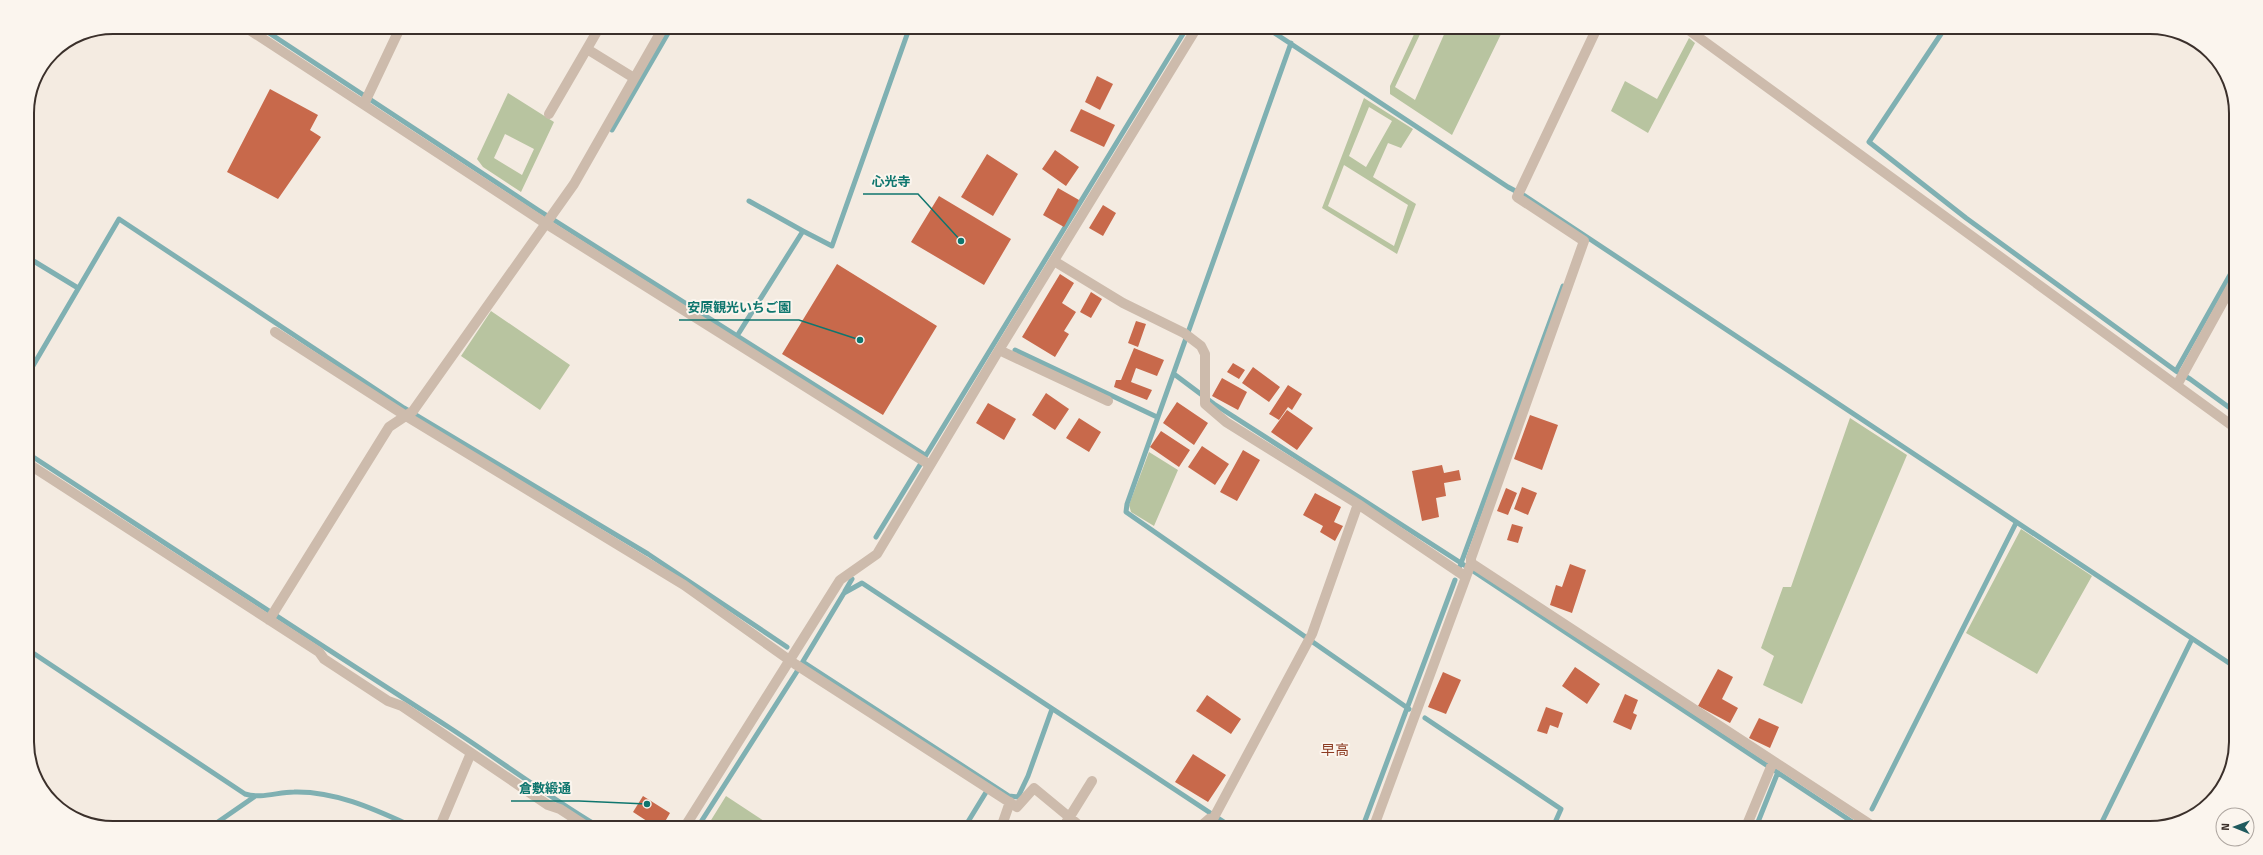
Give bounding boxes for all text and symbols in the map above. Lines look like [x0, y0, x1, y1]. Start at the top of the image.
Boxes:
callout: 心光寺 [863, 169, 918, 194]
text: 心光寺 [871, 171, 911, 191]
callout: 安原観光いちご園 [679, 295, 799, 320]
text: 安原観光いちご園 [687, 297, 791, 317]
district label: 早高 [1321, 739, 1349, 760]
callout: 倉敷緞通 [511, 776, 579, 801]
text: 倉敷緞通 [519, 778, 571, 798]
north arrow [2215, 807, 2255, 847]
text: N [2217, 823, 2233, 831]

